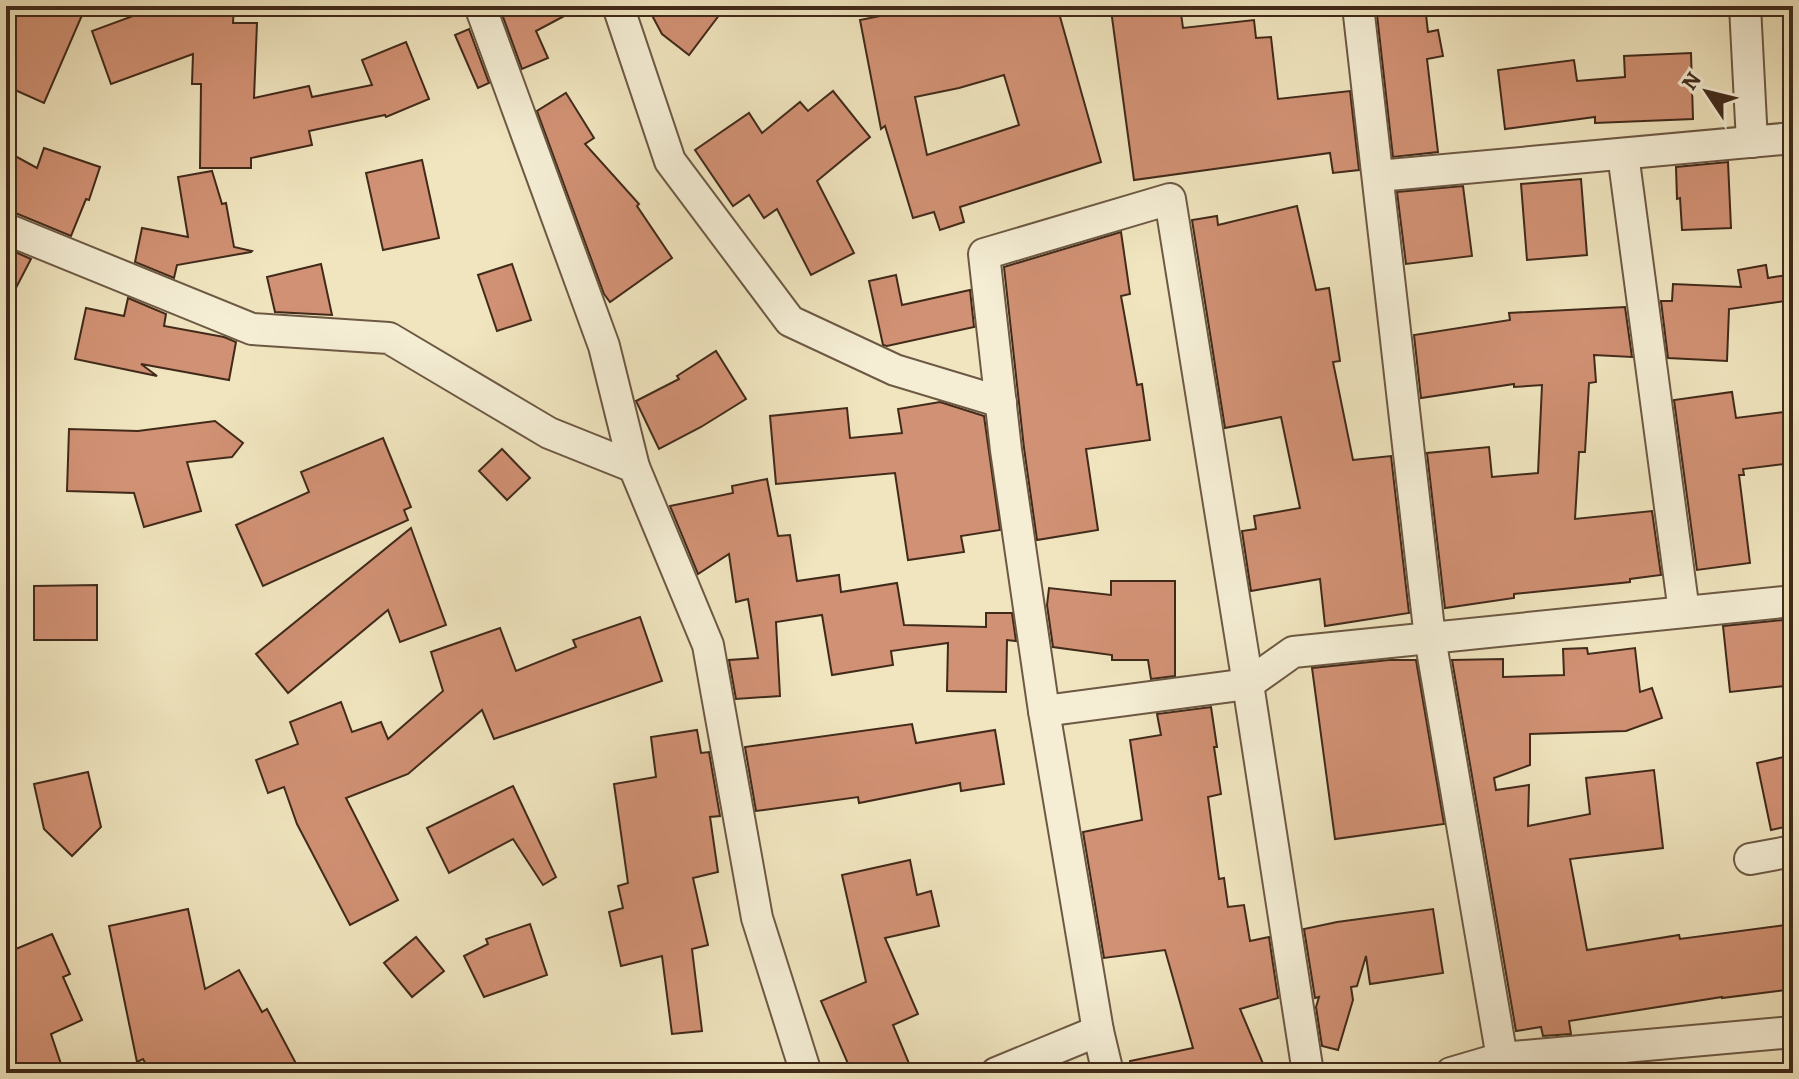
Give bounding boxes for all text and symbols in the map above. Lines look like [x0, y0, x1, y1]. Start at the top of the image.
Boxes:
north arrow [1667, 52, 1747, 132]
text: N [1675, 66, 1708, 96]

